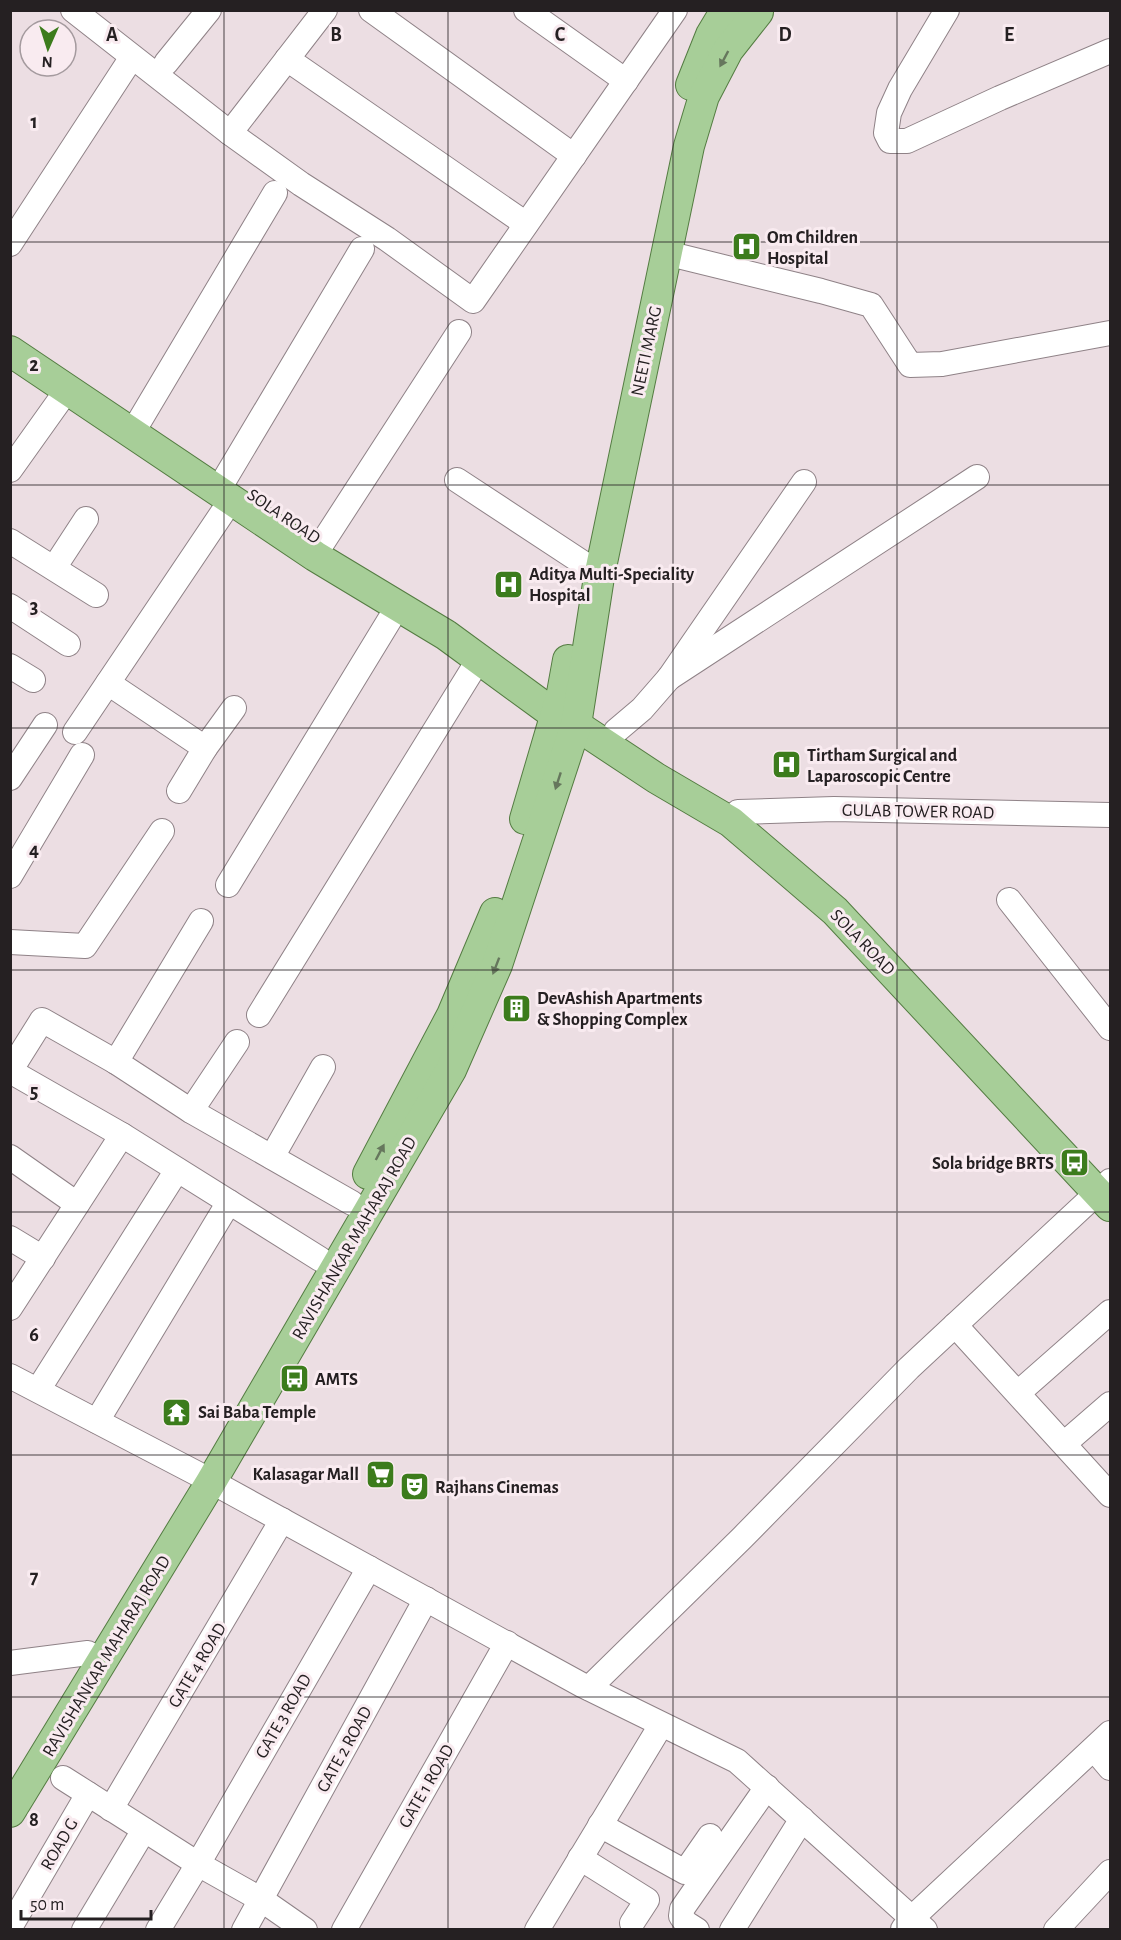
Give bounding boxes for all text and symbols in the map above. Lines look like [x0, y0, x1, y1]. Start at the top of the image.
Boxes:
north arrow [18, 18, 78, 78]
text: A [106, 25, 118, 45]
text: B [330, 25, 342, 45]
text: C [555, 25, 566, 45]
text: D [778, 25, 792, 45]
text: E [1004, 25, 1014, 45]
one-way arrow [719, 50, 729, 68]
text: N [41, 54, 53, 70]
text: 1 [30, 112, 38, 132]
place label: Om Children Hospital [767, 229, 858, 268]
hospital icon: Om Children Hospital [730, 231, 762, 263]
street label: NEETI MARG [629, 305, 665, 398]
text: 2 [29, 355, 39, 375]
street label: SOLA ROAD [244, 486, 323, 548]
place label: Aditya Multi-Speciality Hospital [529, 566, 695, 605]
hospital icon: Aditya Multi-Speciality Hospital [492, 568, 524, 600]
text: 3 [30, 597, 38, 617]
place label: Tirtham Surgical and Laparoscopic Centre [807, 747, 958, 786]
hospital icon: Tirtham Surgical and Laparoscopic Centre [770, 749, 802, 781]
one-way arrow [553, 772, 562, 790]
street label: GULAB TOWER ROAD [842, 802, 994, 822]
text: 4 [29, 840, 39, 860]
street label: SOLA ROAD [827, 906, 898, 979]
one-way arrow [491, 957, 501, 975]
place label: DevAshish Apartments & Shopping Complex [537, 990, 702, 1029]
building icon: DevAshish Apartments & Shopping Complex [500, 992, 532, 1024]
text: 5 [30, 1082, 38, 1102]
street label: RAVISHANKAR MAHARAJ ROAD [289, 1134, 420, 1343]
one-way arrow [374, 1143, 384, 1161]
bus stop icon: Sola bridge BRTS [1059, 1147, 1091, 1179]
place label: Sola bridge BRTS [932, 1155, 1054, 1173]
text: 6 [29, 1325, 39, 1345]
bus stop icon: AMTS [278, 1363, 310, 1395]
place label: AMTS [315, 1371, 358, 1389]
temple icon: Sai Baba Temple [161, 1396, 193, 1428]
place label: Sai Baba Temple [198, 1404, 316, 1422]
supermarket icon: Kalasagar Mall [364, 1458, 396, 1490]
place label: Kalasagar Mall [252, 1466, 359, 1484]
theatre icon: Rajhans Cinemas [398, 1471, 430, 1503]
place label: Rajhans Cinemas [435, 1479, 559, 1497]
street label: RAVISHANKAR MAHARAJ ROAD [40, 1553, 174, 1760]
text: 7 [30, 1567, 39, 1587]
street label: GATE 4 ROAD [166, 1620, 230, 1711]
street label: GATE 3 ROAD [253, 1671, 315, 1762]
street label: GATE 2 ROAD [314, 1704, 376, 1795]
street label: GATE 1 ROAD [396, 1742, 458, 1831]
text: 8 [29, 1810, 39, 1830]
street label: ROAD G [38, 1815, 82, 1874]
scale bar [21, 1883, 152, 1921]
text: 50 m [30, 1896, 64, 1914]

